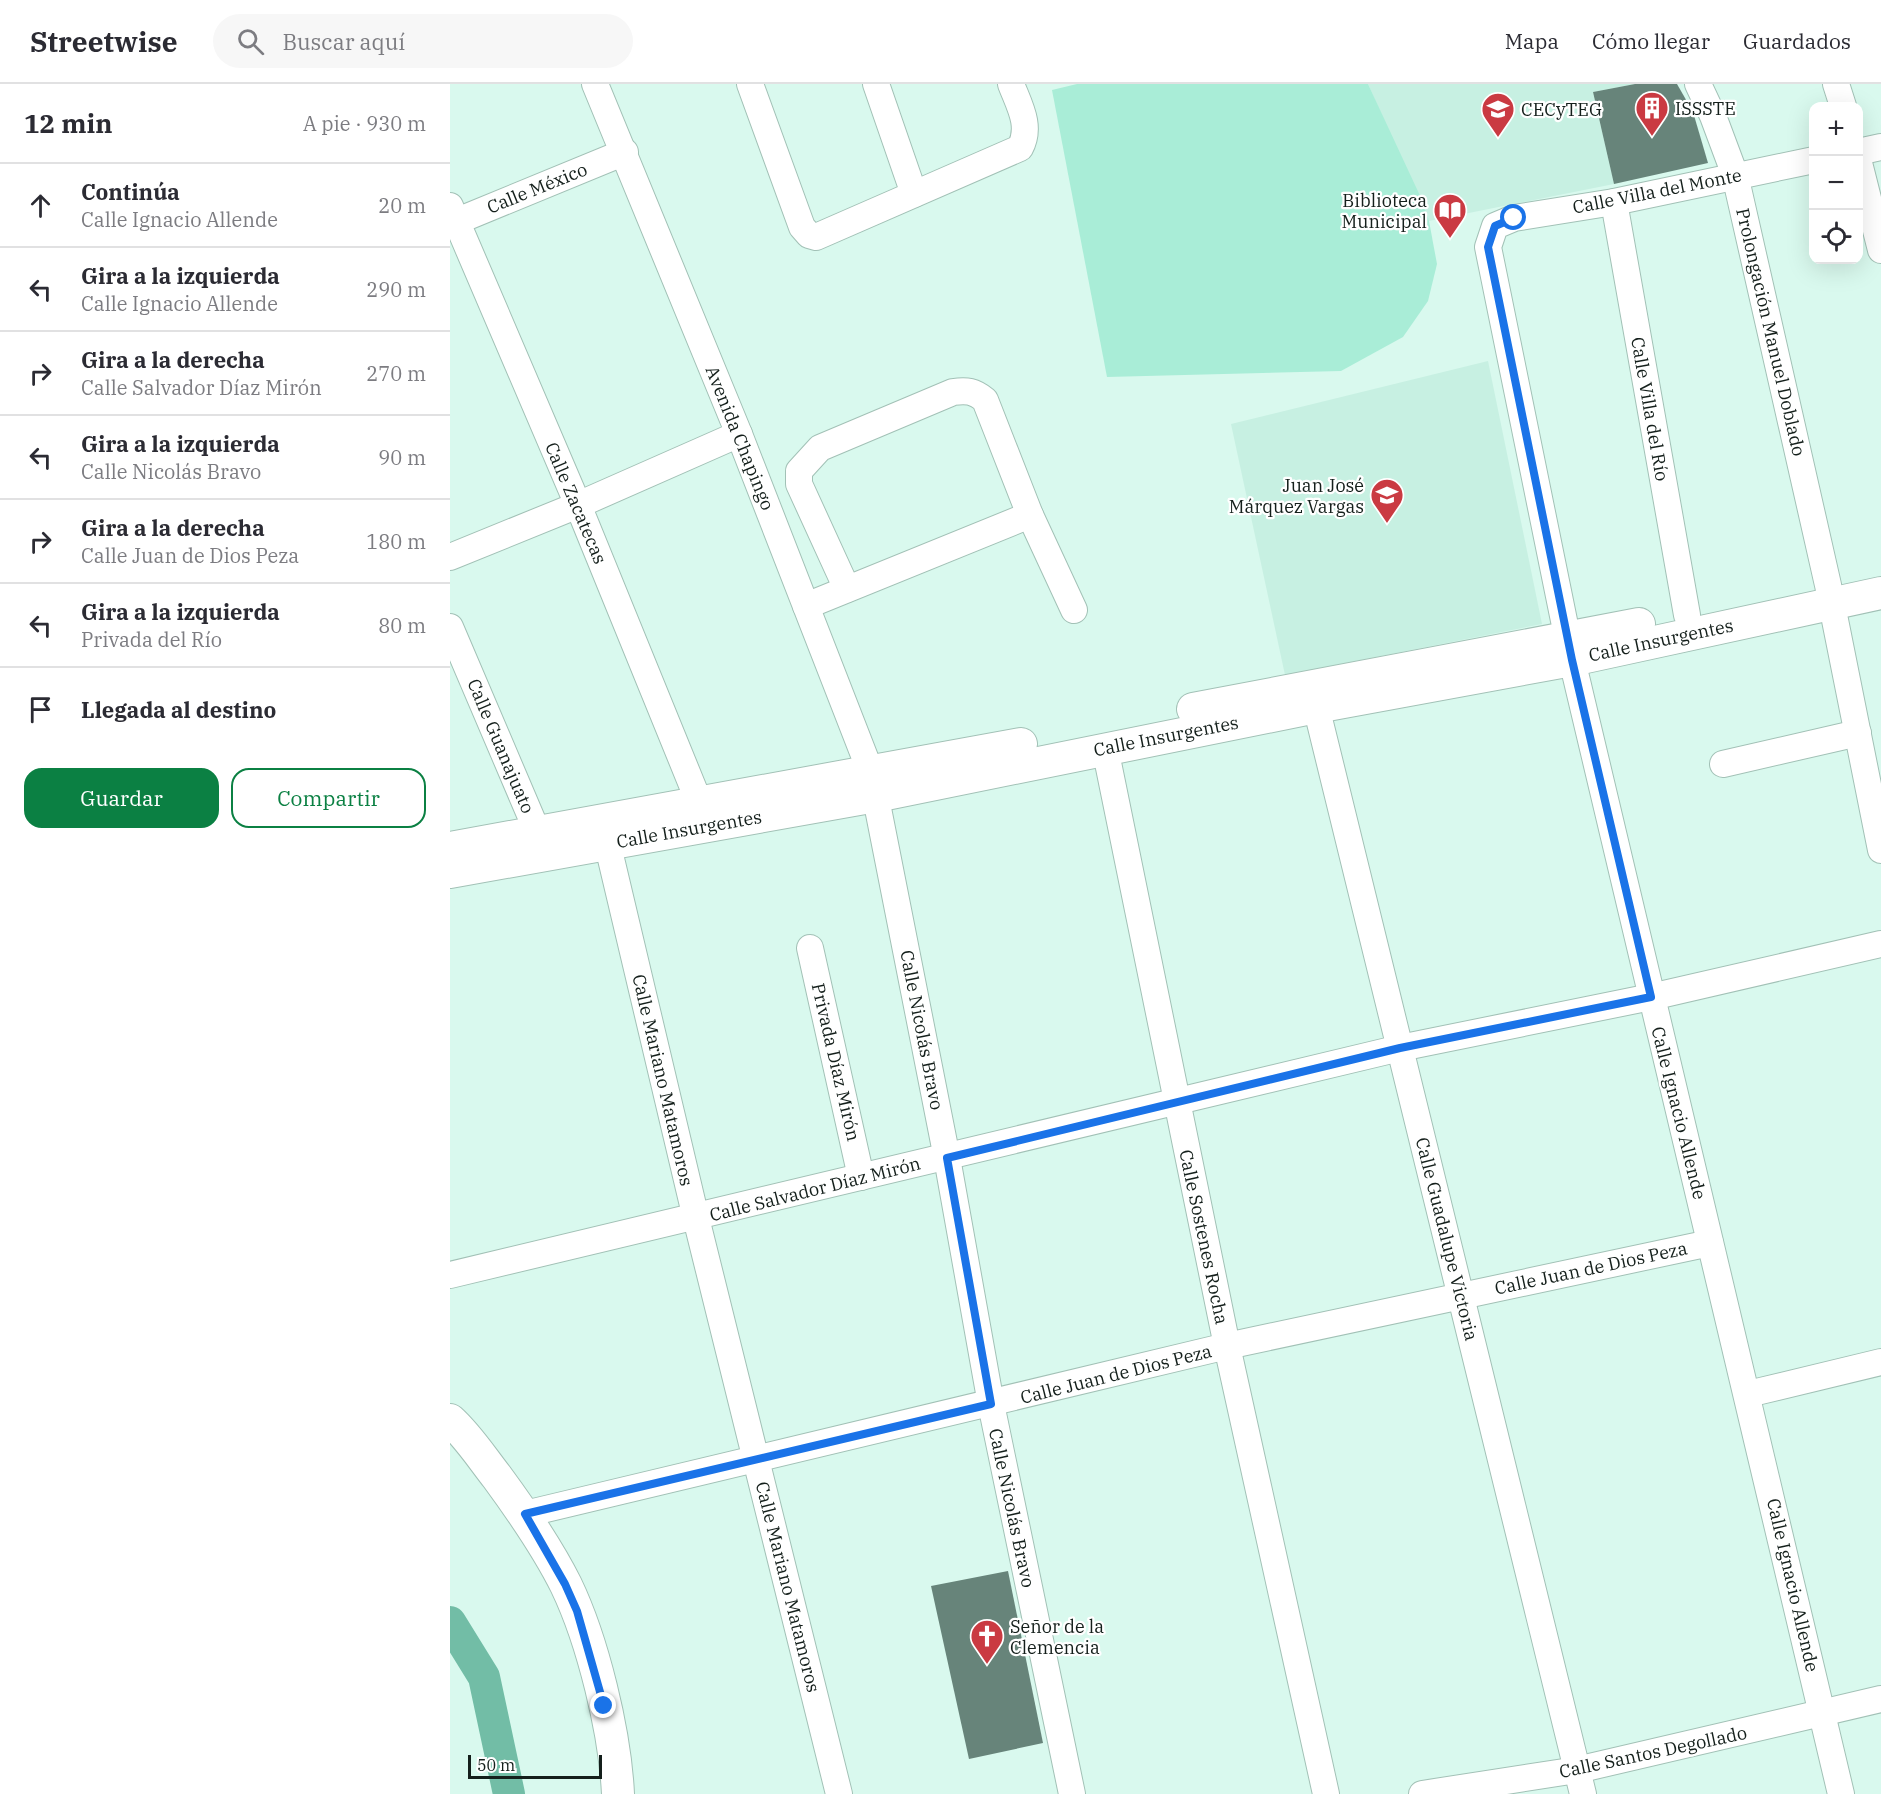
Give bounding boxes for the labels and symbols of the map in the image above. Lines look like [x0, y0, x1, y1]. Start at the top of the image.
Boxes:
building icon: ISSSTE [1634, 90, 1670, 137]
school or university icon: CECyTEG [1480, 91, 1516, 138]
place label: ISSSTE [1675, 97, 1736, 120]
place label: CECyTEG [1521, 98, 1602, 121]
street label: Calle México [483, 157, 591, 219]
street label: Calle Villa del Monte [1571, 163, 1743, 219]
place label: Biblioteca Municipal [1342, 189, 1427, 233]
library icon: Biblioteca Municipal [1432, 192, 1468, 239]
route start [1500, 204, 1526, 230]
street label: Prolongación Manuel Doblado [1731, 206, 1811, 458]
street label: Calle Villa del Río [1626, 335, 1674, 483]
street label: Avenida Chapingo [701, 362, 779, 514]
street label: Calle Zacatecas [540, 439, 612, 567]
place label: Juan José Márquez Vargas [1229, 474, 1364, 518]
school or university icon: Juan José Márquez Vargas [1369, 477, 1405, 524]
street label: Calle Insurgentes [1587, 613, 1735, 667]
street label: Calle Guanajuato [462, 675, 540, 817]
street label: Calle Insurgentes [1092, 711, 1240, 761]
street label: Calle Insurgentes [615, 805, 763, 853]
street label: Calle Nicolás Bravo [895, 948, 949, 1112]
street label: Calle Mariano Matamoros [627, 972, 699, 1188]
street label: Privada Díaz Mirón [807, 981, 865, 1143]
street label: Calle Ignacio Allende [1646, 1024, 1712, 1202]
street label: Calle Guadalupe Victoria [1411, 1135, 1483, 1343]
street label: Calle Sostenes Rocha [1174, 1148, 1234, 1327]
street label: Calle Salvador Díaz Mirón [707, 1152, 923, 1226]
street label: Calle Juan de Dios Peza [1493, 1236, 1690, 1300]
street label: Calle Juan de Dios Peza [1018, 1339, 1214, 1409]
street label: Calle Nicolás Bravo [984, 1426, 1040, 1590]
street label: Calle Mariano Matamoros [751, 1479, 825, 1695]
street label: Calle Ignacio Allende [1762, 1496, 1824, 1674]
place label: Señor de la Clemencia [1010, 1615, 1104, 1659]
church icon: Señor de la Clemencia [969, 1618, 1005, 1665]
route end [590, 1692, 616, 1718]
street label: Calle Santos Degollado [1557, 1721, 1749, 1783]
scale bar [468, 1752, 602, 1780]

